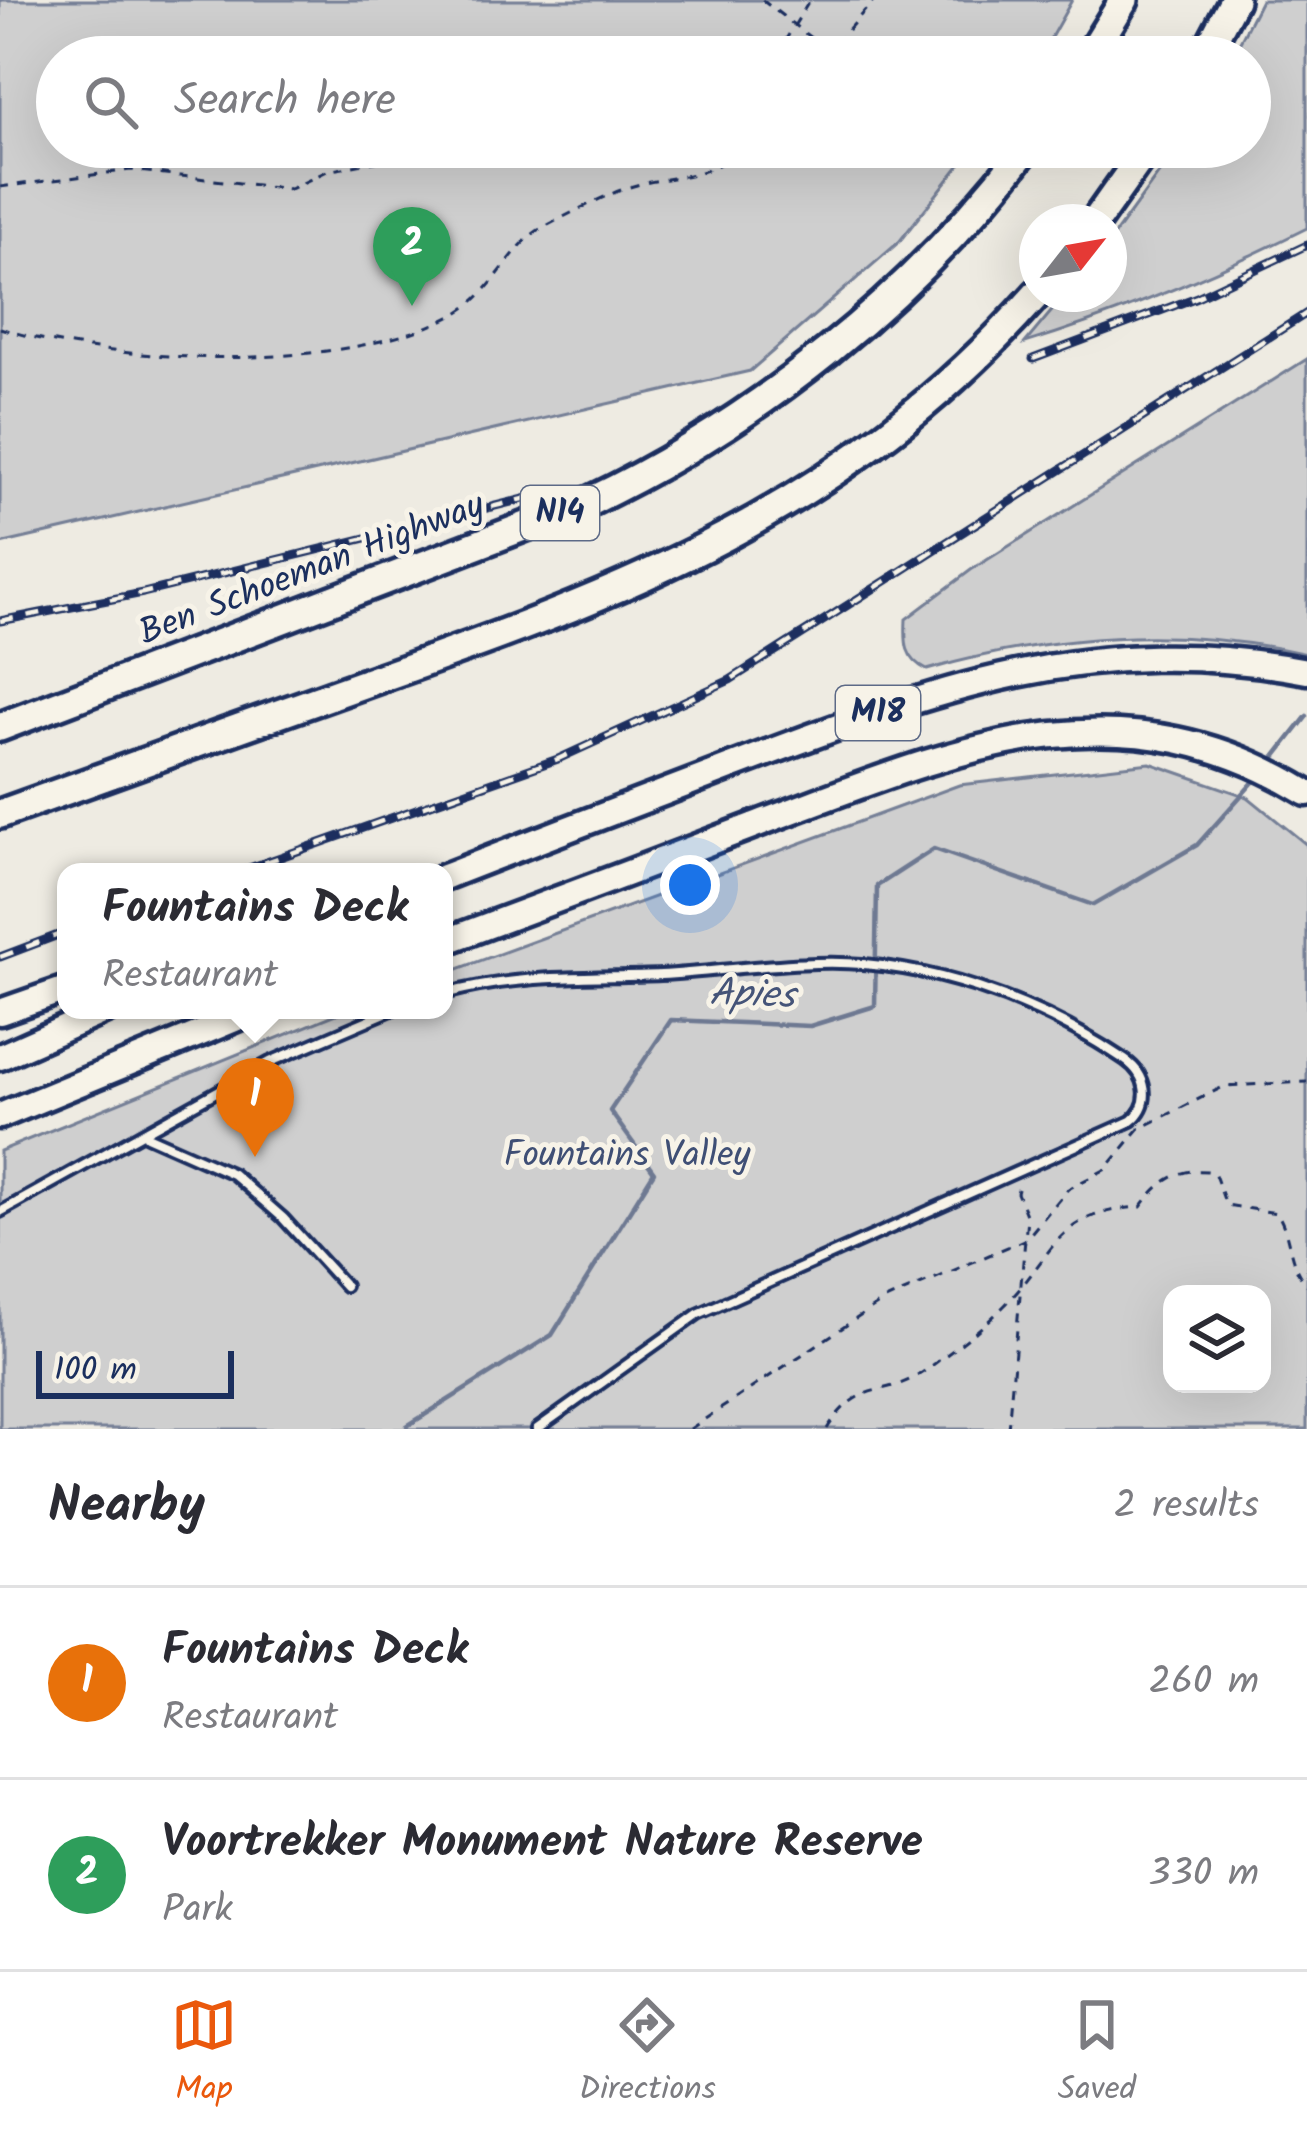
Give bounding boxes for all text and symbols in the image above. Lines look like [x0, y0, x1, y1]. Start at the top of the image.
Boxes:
search box [36, 36, 1271, 168]
text: Search here [174, 66, 396, 138]
icon: search [78, 69, 144, 135]
north arrow [1019, 204, 1127, 312]
pin: 2 [373, 207, 451, 306]
street label: Ben Schoeman Highway [131, 477, 494, 662]
road number: N14 [521, 486, 599, 540]
road number: M18 [836, 686, 920, 740]
your location [660, 855, 720, 915]
popup [57, 863, 453, 1019]
text: Fountains Deck [102, 874, 408, 946]
text: Restaurant [102, 946, 278, 1008]
water label: Apies [708, 964, 800, 1029]
pin: 1 [216, 1058, 294, 1157]
park label: Fountains Valley [504, 1128, 751, 1185]
map controls [1163, 1285, 1271, 1393]
button: layers [1163, 1285, 1271, 1393]
scale bar [36, 1345, 234, 1398]
text: 100 m [54, 1345, 137, 1398]
text: Nearby [48, 1467, 205, 1548]
text: 2 results [1114, 1476, 1259, 1538]
text: Fountains Deck [162, 1616, 468, 1688]
text: 1 [81, 1652, 93, 1714]
text: 260 m [1148, 1652, 1259, 1714]
text: Restaurant [162, 1688, 338, 1750]
text: Voortrekker Monument Nature Reserve [162, 1808, 923, 1880]
text: 2 [76, 1844, 98, 1906]
text: 330 m [1148, 1844, 1259, 1906]
text: Park [162, 1880, 233, 1942]
tab: Map [171, 1992, 237, 2117]
tab: Directions [579, 1992, 716, 2117]
tab: Saved [1058, 1992, 1136, 2117]

